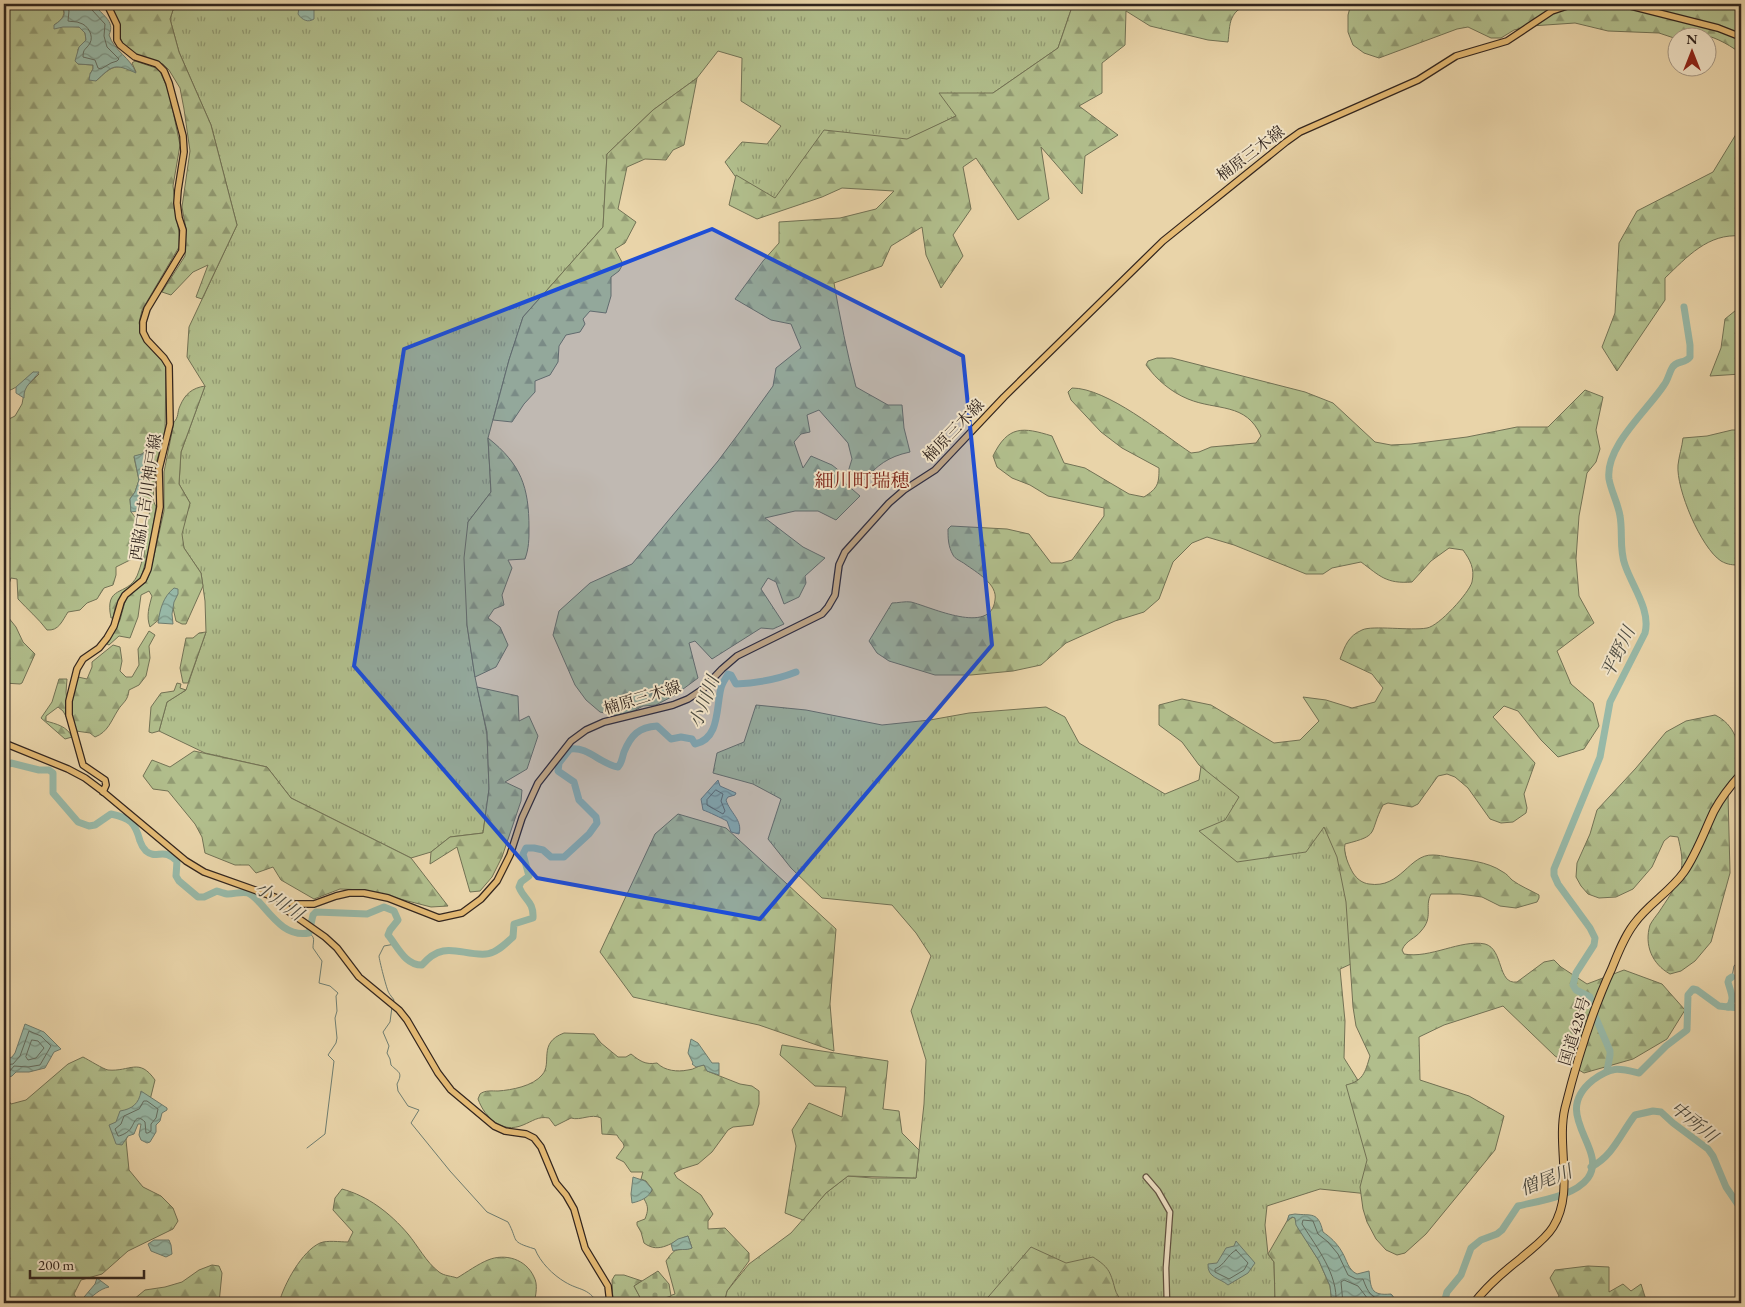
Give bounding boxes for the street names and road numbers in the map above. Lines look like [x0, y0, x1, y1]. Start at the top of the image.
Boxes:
street label: 楠原三木線 [1212, 121, 1289, 186]
street label: 楠原三木線 [918, 394, 989, 466]
street label: 西脇口吉川神戸線 [125, 432, 166, 562]
street label: 楠原三木線 [601, 676, 683, 719]
street label: 国道428号 [1554, 994, 1595, 1068]

